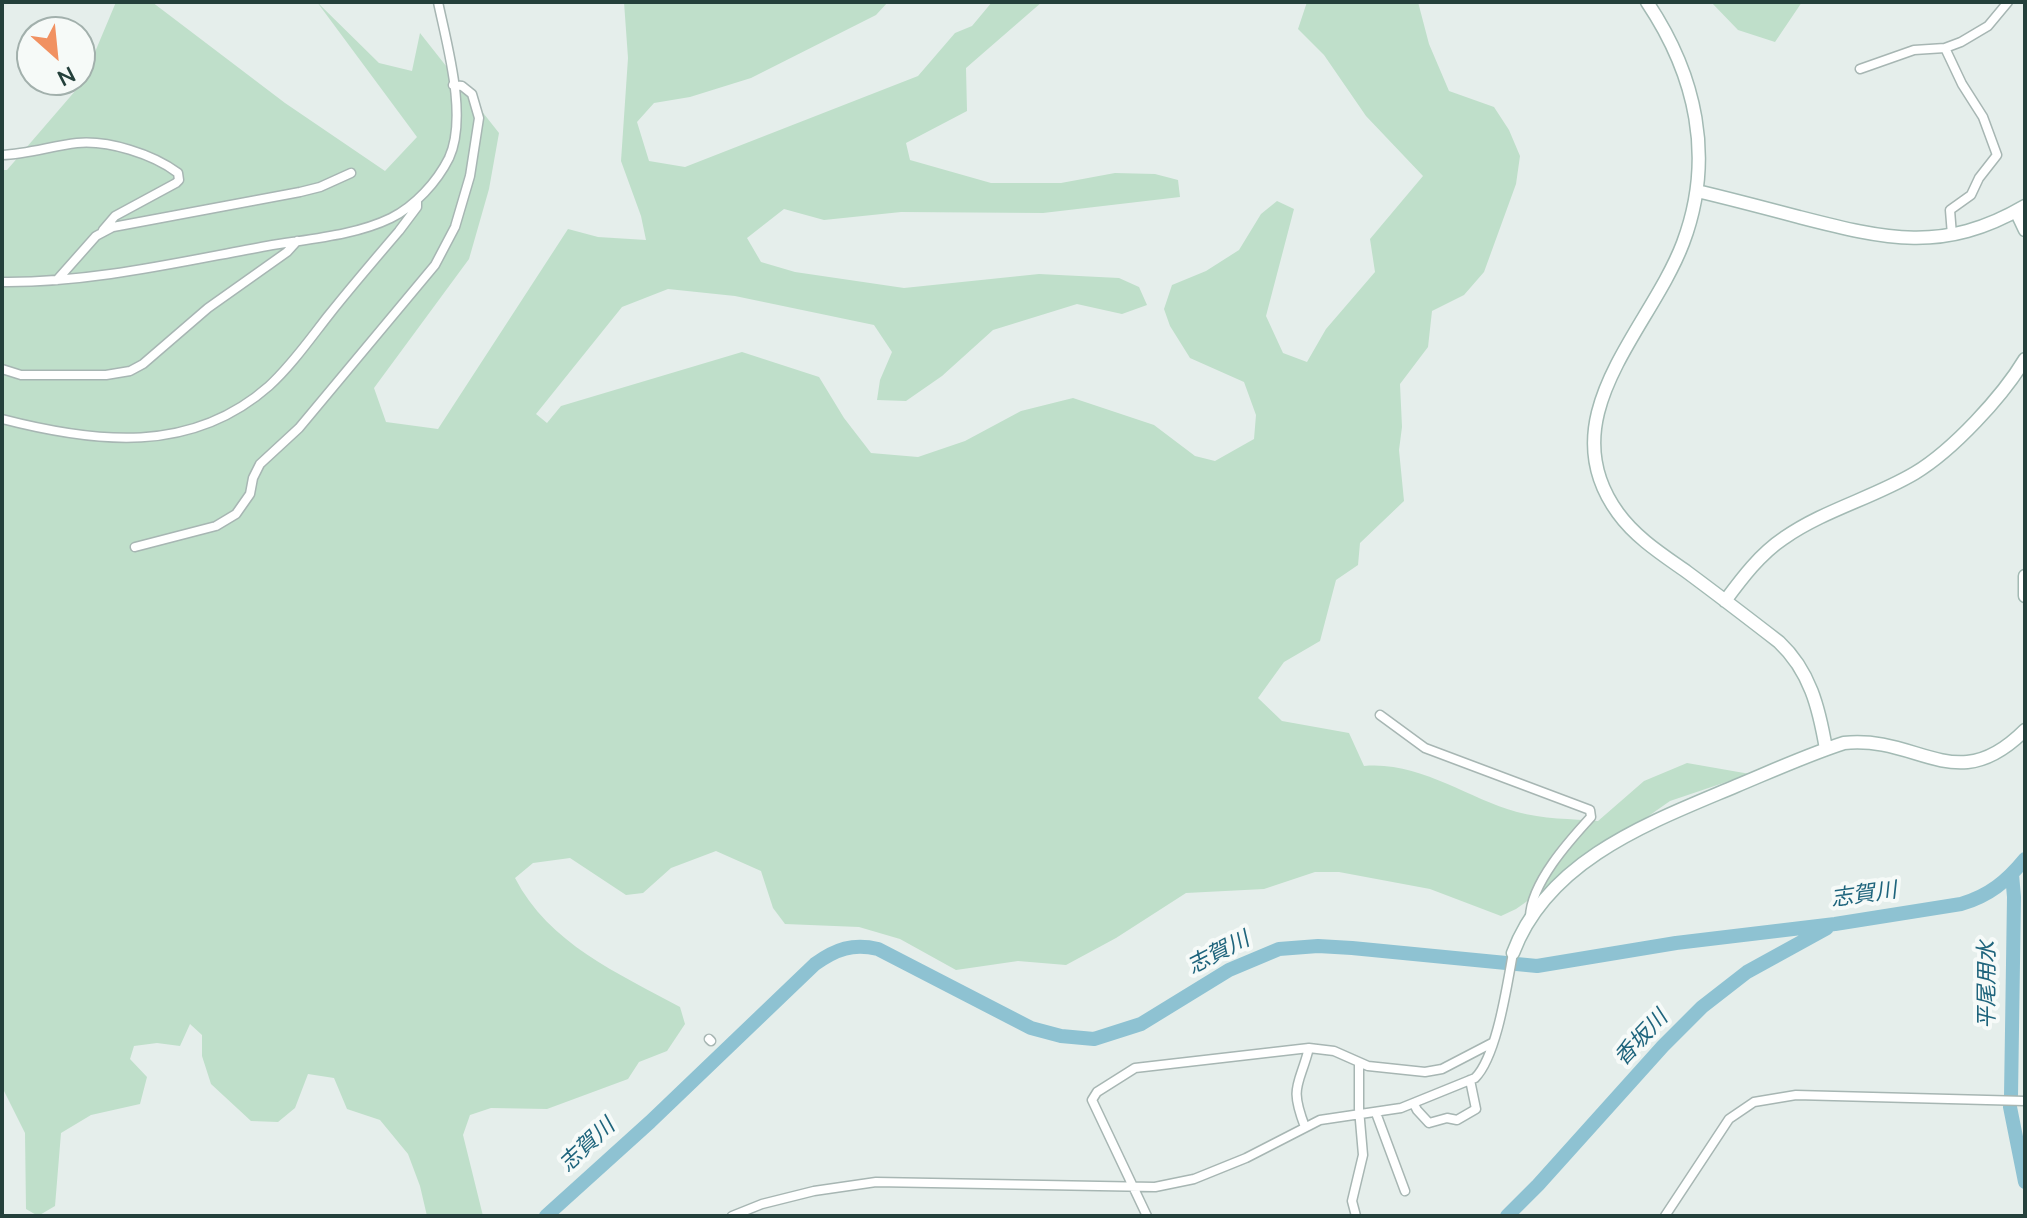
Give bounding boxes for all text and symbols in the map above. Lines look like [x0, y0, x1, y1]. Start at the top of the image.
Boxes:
north arrow [16, 16, 96, 96]
text: N [52, 58, 80, 93]
water label: 志賀川 [1829, 878, 1899, 914]
water label: 志賀川 [1184, 927, 1254, 981]
water label: 平尾用水 [1976, 941, 2002, 1029]
water label: 香坂川 [1610, 1006, 1674, 1072]
water label: 志賀川 [555, 1114, 621, 1178]

